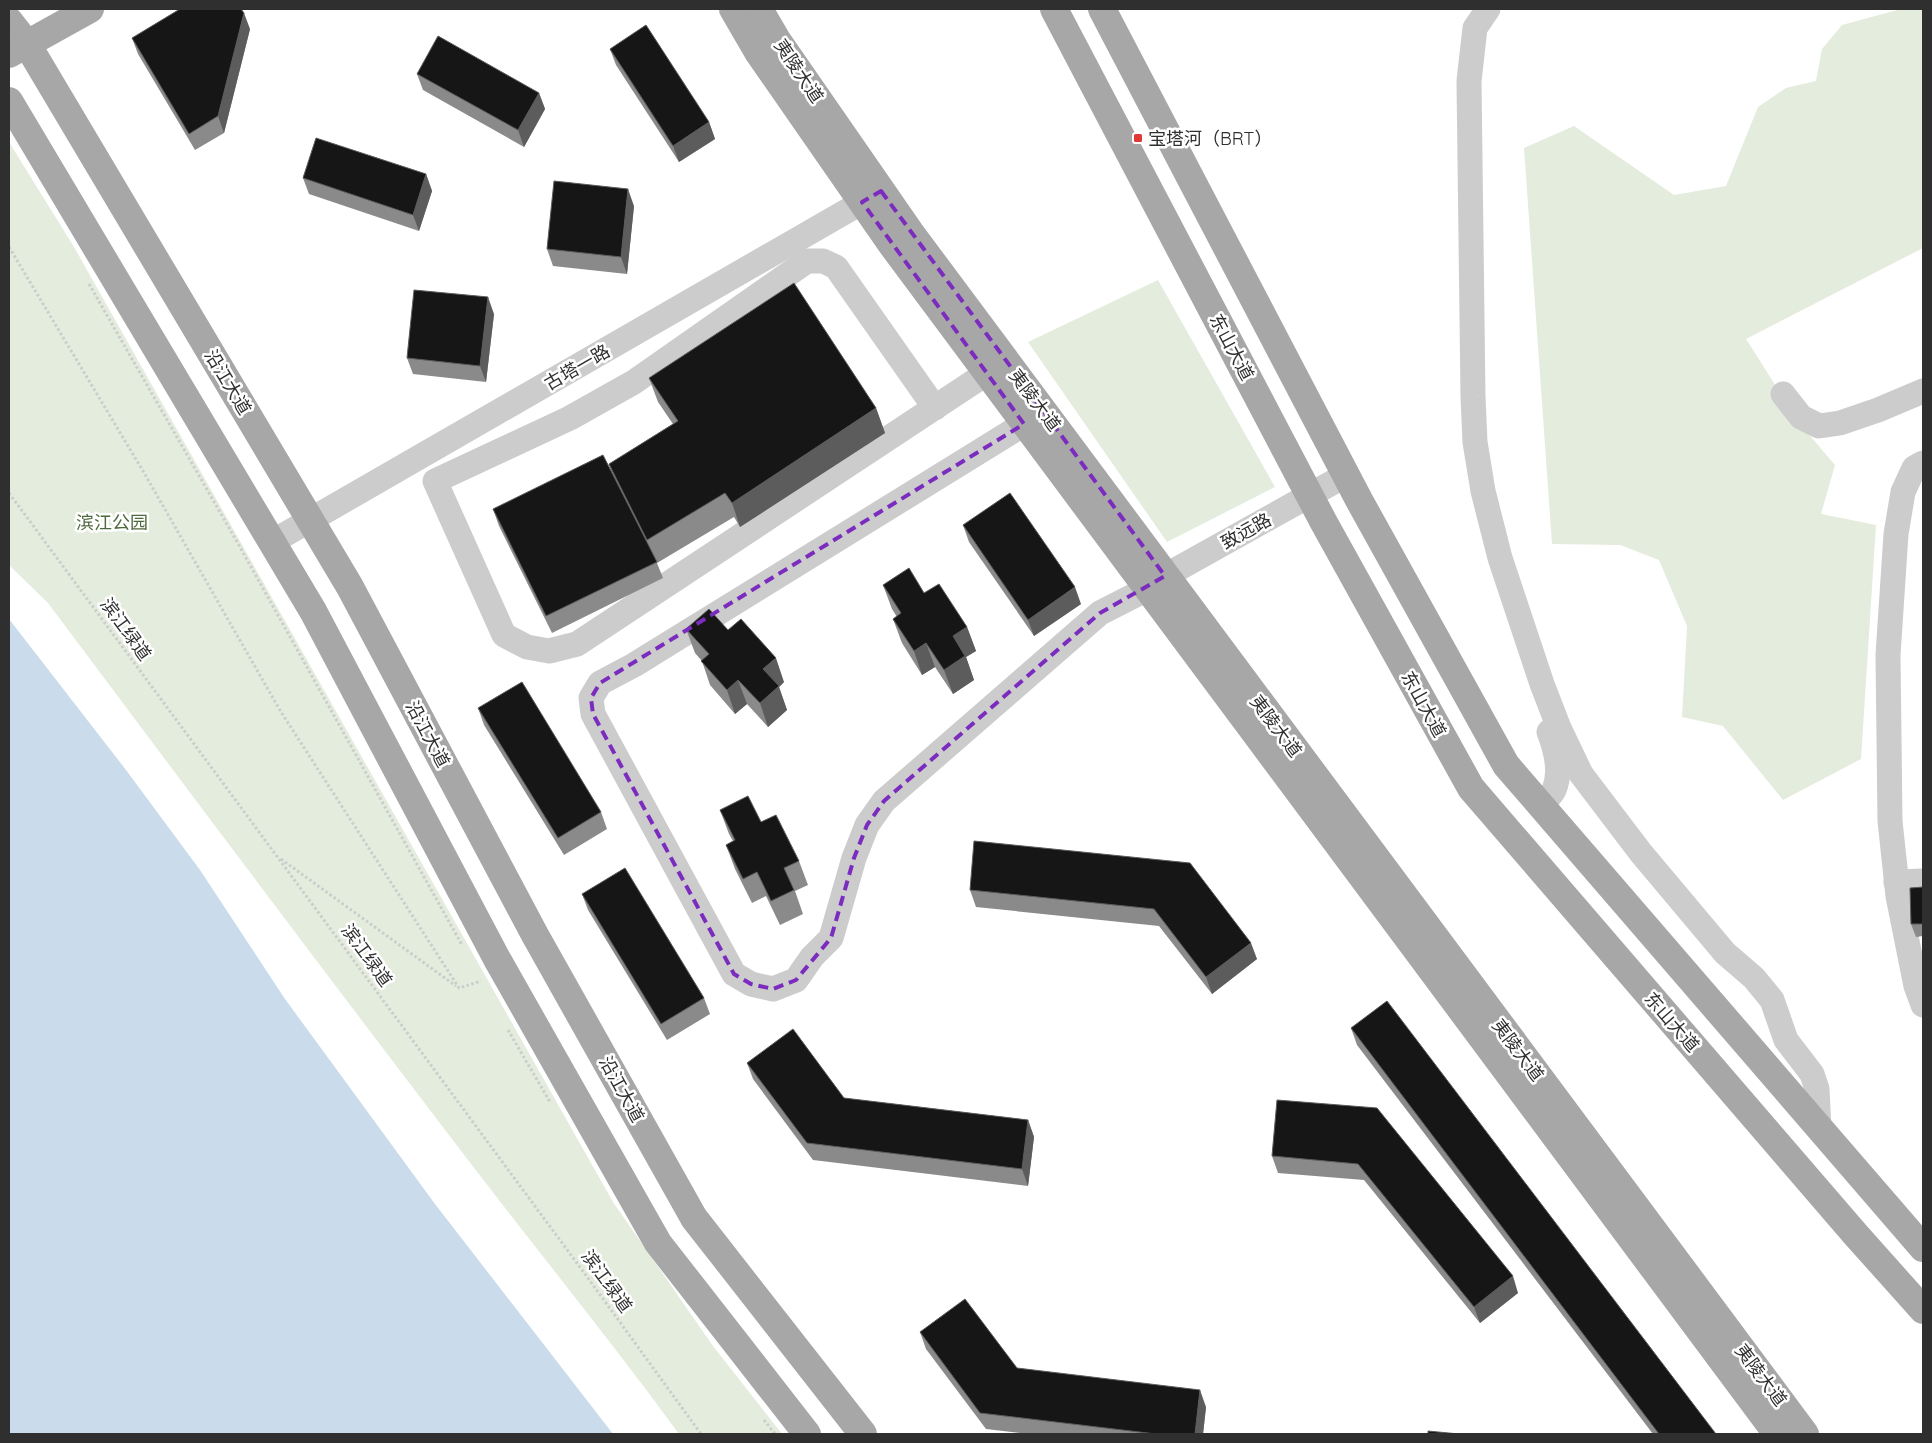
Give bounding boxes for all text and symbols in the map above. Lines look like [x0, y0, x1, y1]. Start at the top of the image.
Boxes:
street label: 夷陵大道 [769, 35, 829, 107]
place label: 宝塔河（BRT） [1148, 127, 1272, 150]
marker: 宝塔河（BRT） [1132, 132, 1144, 144]
street label: 东山大道 [1205, 310, 1259, 384]
street label: 古塔一路 [540, 339, 614, 395]
street label: 沿江大道 [200, 345, 256, 419]
street label: 夷陵大道 [1004, 364, 1066, 436]
street label: 致远路 [1217, 508, 1275, 554]
park label: 滨江公园 [76, 511, 148, 534]
street label: 滨江绿道 [96, 593, 156, 665]
street label: 东山大道 [1396, 667, 1452, 741]
street label: 夷陵大道 [1245, 690, 1307, 762]
street label: 沿江大道 [401, 697, 455, 771]
street label: 滨江绿道 [337, 919, 397, 991]
street label: 东山大道 [1640, 987, 1704, 1057]
street label: 夷陵大道 [1487, 1014, 1549, 1086]
street label: 沿江大道 [594, 1052, 650, 1126]
street label: 滨江绿道 [577, 1245, 637, 1317]
street label: 夷陵大道 [1730, 1339, 1792, 1411]

